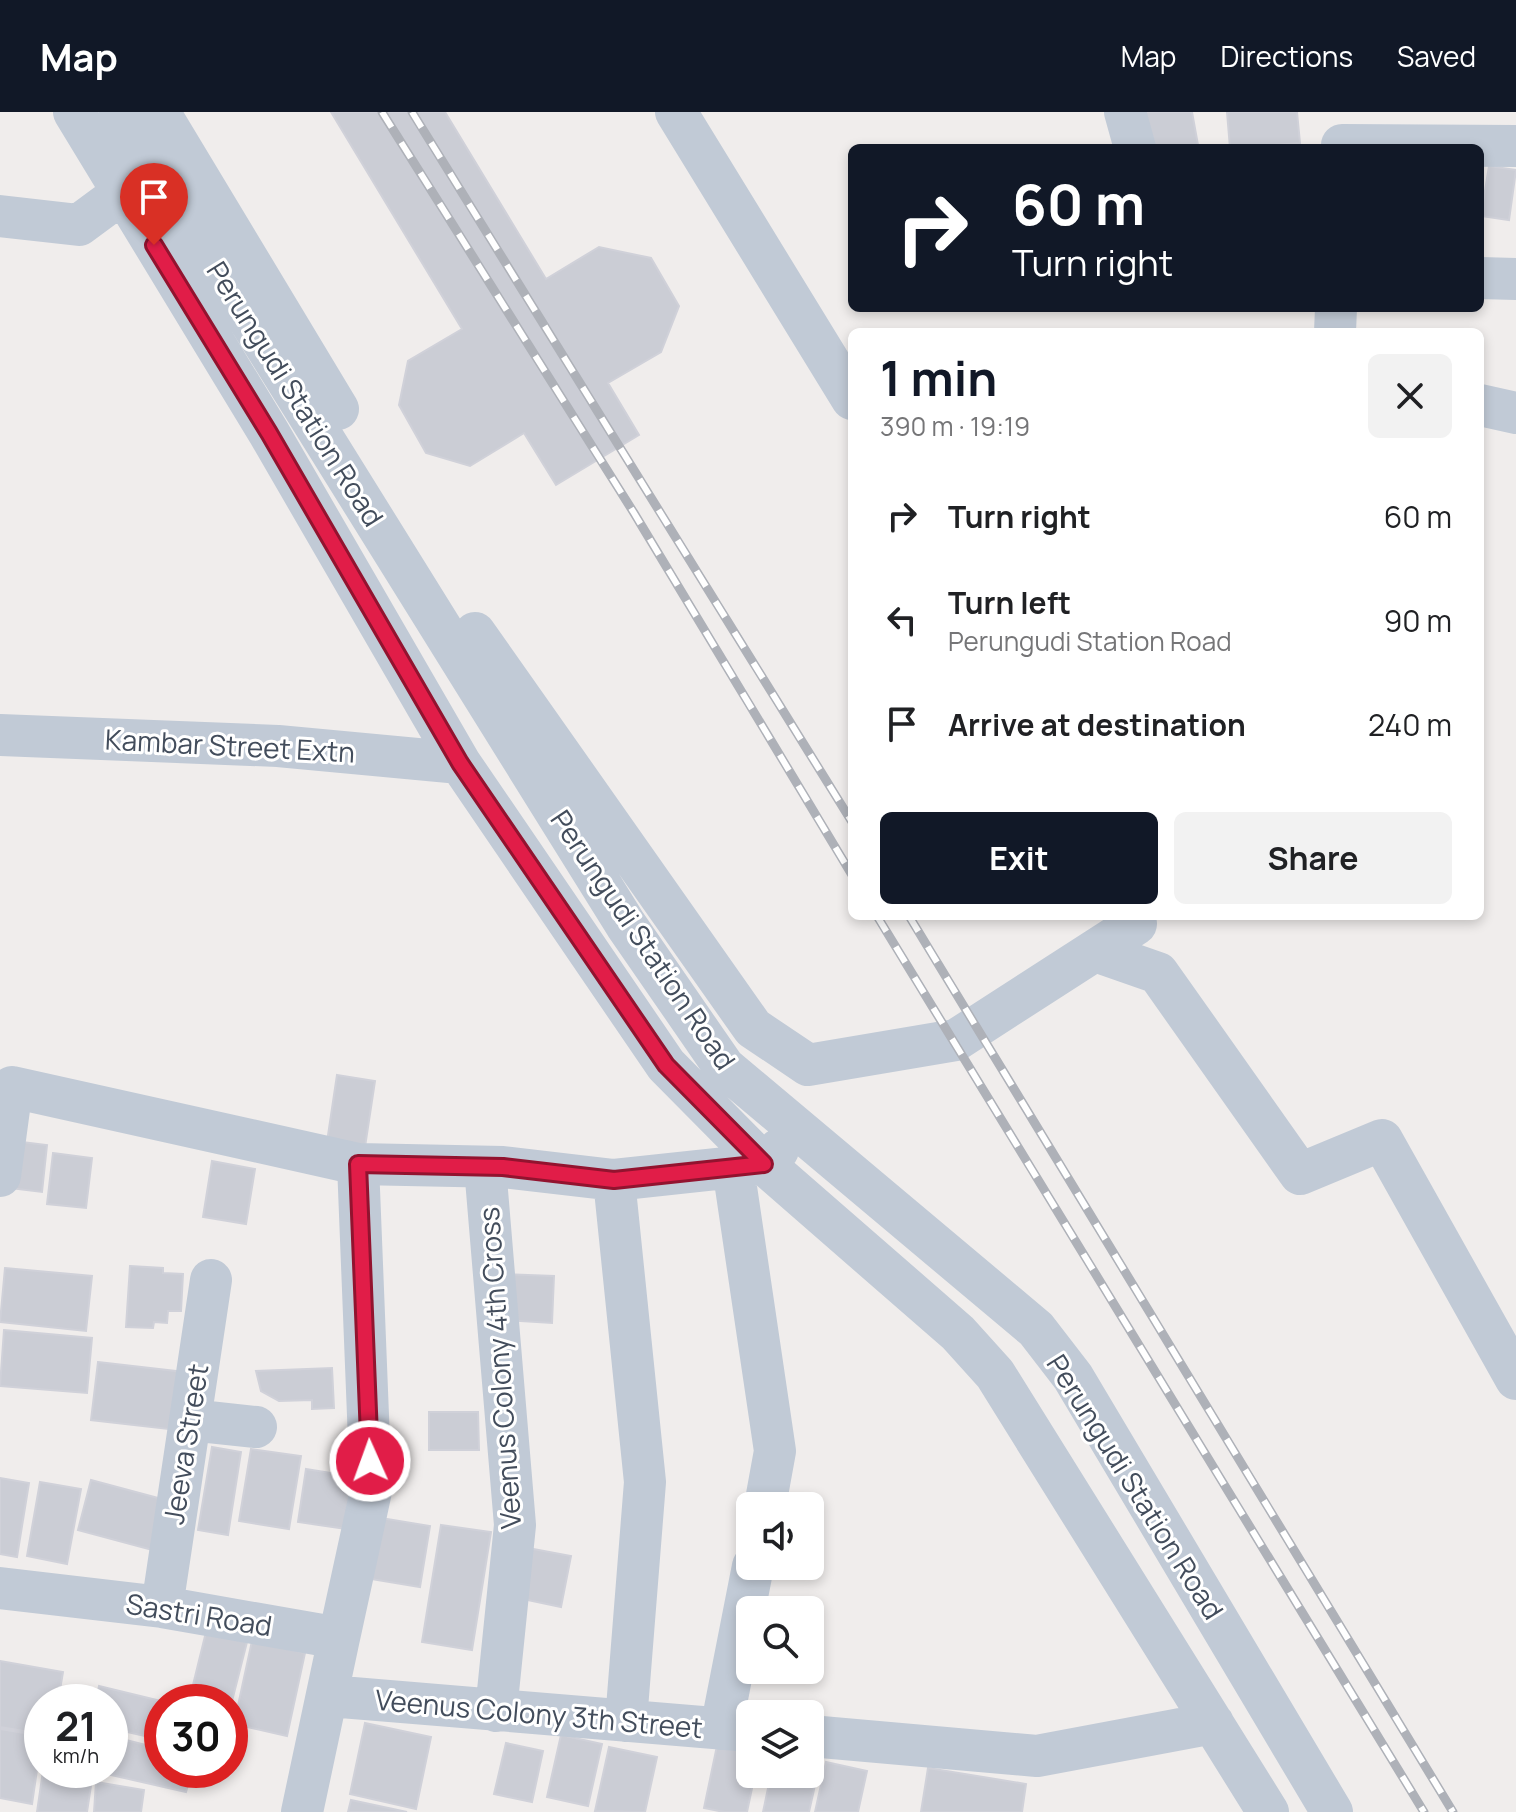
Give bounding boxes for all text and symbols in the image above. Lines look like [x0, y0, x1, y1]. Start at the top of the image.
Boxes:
text: Map [40, 30, 118, 82]
text: Map [1121, 37, 1176, 75]
text: Directions [1220, 37, 1353, 75]
text: Saved [1397, 37, 1476, 75]
pin [120, 163, 188, 245]
text: 60 m [1012, 165, 1145, 242]
icon: arrive [132, 175, 176, 219]
icon: right [880, 176, 984, 280]
text: Turn right [1012, 238, 1173, 287]
street label: Perungudi Station Road [199, 254, 393, 533]
text: 1 min [880, 345, 997, 410]
button: close [1368, 354, 1452, 438]
text: 390 m · 19:19 [880, 408, 1030, 444]
icon: right [880, 494, 924, 538]
text: Turn right [948, 496, 1091, 537]
text: 60 m [1384, 496, 1452, 537]
text: Turn left [948, 582, 1071, 623]
icon: left [880, 598, 924, 642]
text: 90 m [1384, 600, 1452, 641]
text: Perungudi Station Road [948, 623, 1232, 659]
icon: arrive [880, 702, 924, 746]
text: Arrive at destination [948, 704, 1246, 745]
text: 240 m [1368, 704, 1452, 745]
street label: Kambar Street Extn [104, 719, 356, 771]
street label: Perungudi Station Road [543, 802, 745, 1077]
button: Exit [880, 812, 1158, 904]
button: Share [1174, 812, 1452, 904]
street label: Veenus Colony 4th Cross [469, 1206, 529, 1530]
street label: Perungudi Station Road [1039, 1347, 1233, 1626]
street label: Jeeva Street [154, 1361, 216, 1527]
position arrow [328, 1419, 412, 1503]
map controls [736, 1492, 824, 1788]
button: sound [736, 1492, 824, 1580]
street label: Sastri Road [123, 1584, 275, 1644]
button: search [736, 1596, 824, 1684]
street label: Veenus Colony 3th Street [374, 1680, 704, 1746]
speed limit sign: 30 [144, 1684, 248, 1788]
text: 21 [55, 1698, 97, 1753]
button: layers [736, 1700, 824, 1788]
text: km/h [53, 1742, 99, 1769]

